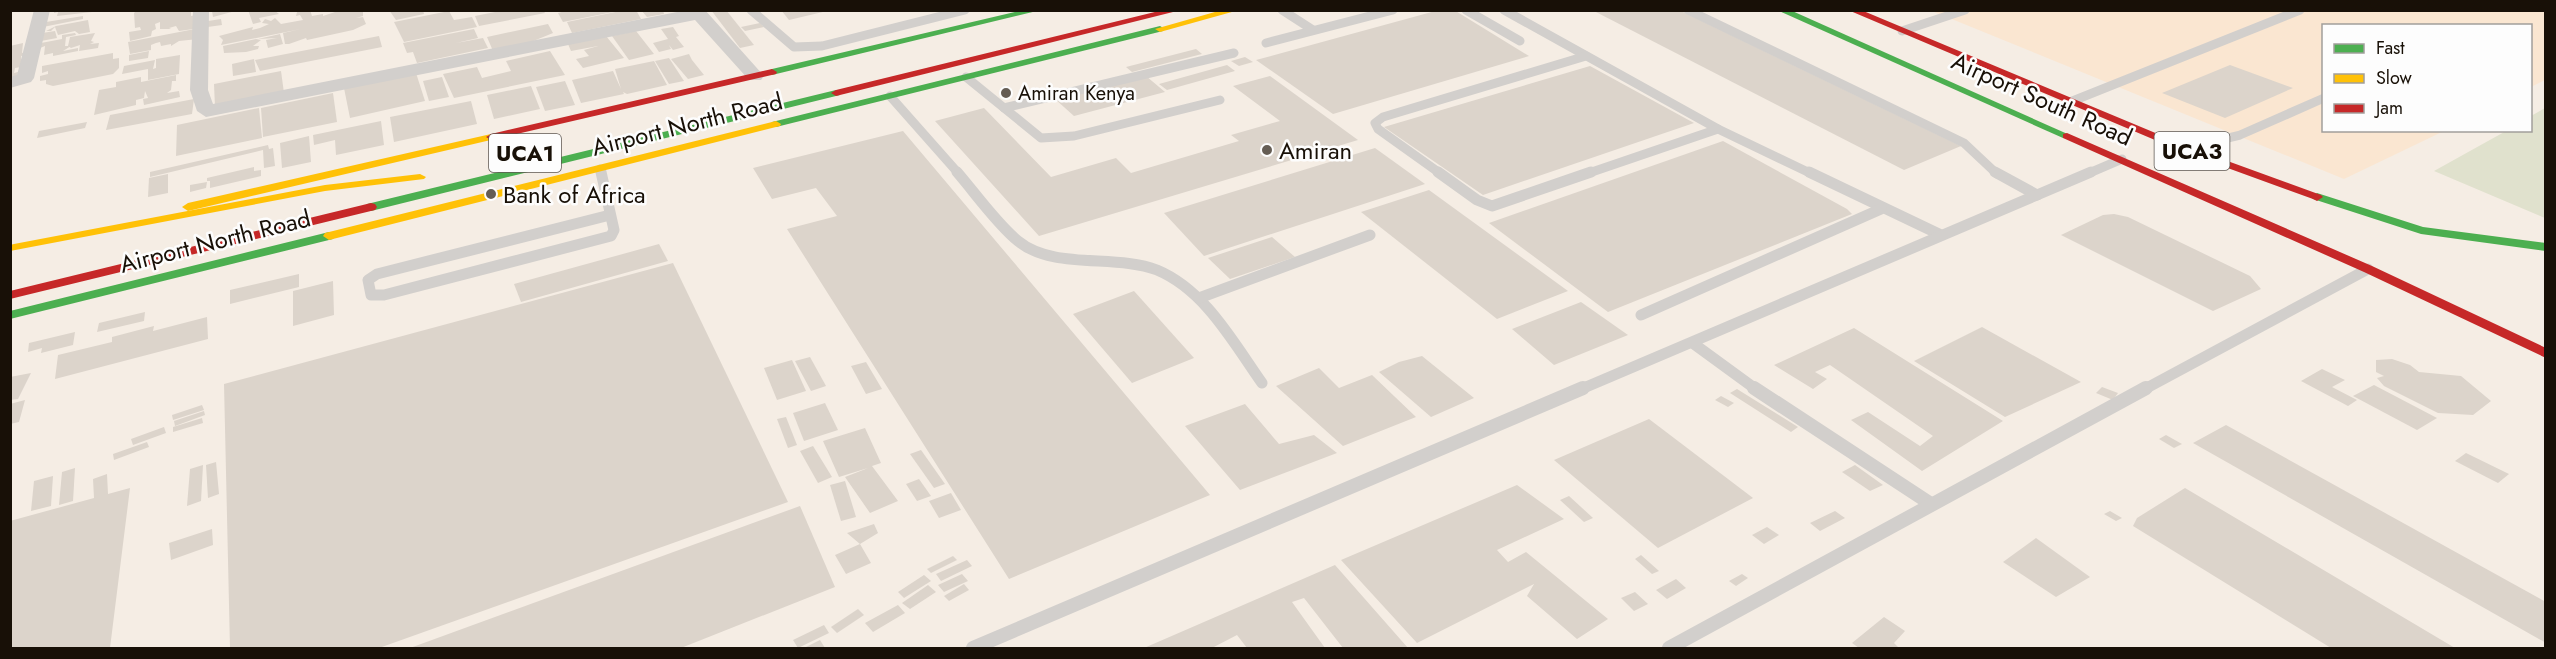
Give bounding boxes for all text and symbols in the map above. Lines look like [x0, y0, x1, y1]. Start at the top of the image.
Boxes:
legend [2322, 24, 2532, 132]
text: Fast [2376, 35, 2405, 61]
street label: Airport South Road [1946, 43, 2138, 155]
text: Slow [2376, 65, 2413, 91]
place label: Amiran Kenya [1018, 79, 1135, 108]
street label: Airport North Road [588, 83, 786, 165]
marker: Amiran Kenya [999, 86, 1013, 100]
text: Jam [2374, 95, 2403, 121]
road number: UCA3 [2154, 132, 2230, 170]
place label: Amiran [1279, 133, 1352, 168]
road number: UCA1 [489, 134, 561, 172]
marker: Amiran [1260, 143, 1274, 157]
place label: Bank of Africa [503, 177, 646, 212]
marker: Bank of Africa [484, 187, 498, 201]
street label: Airport North Road [116, 200, 314, 282]

